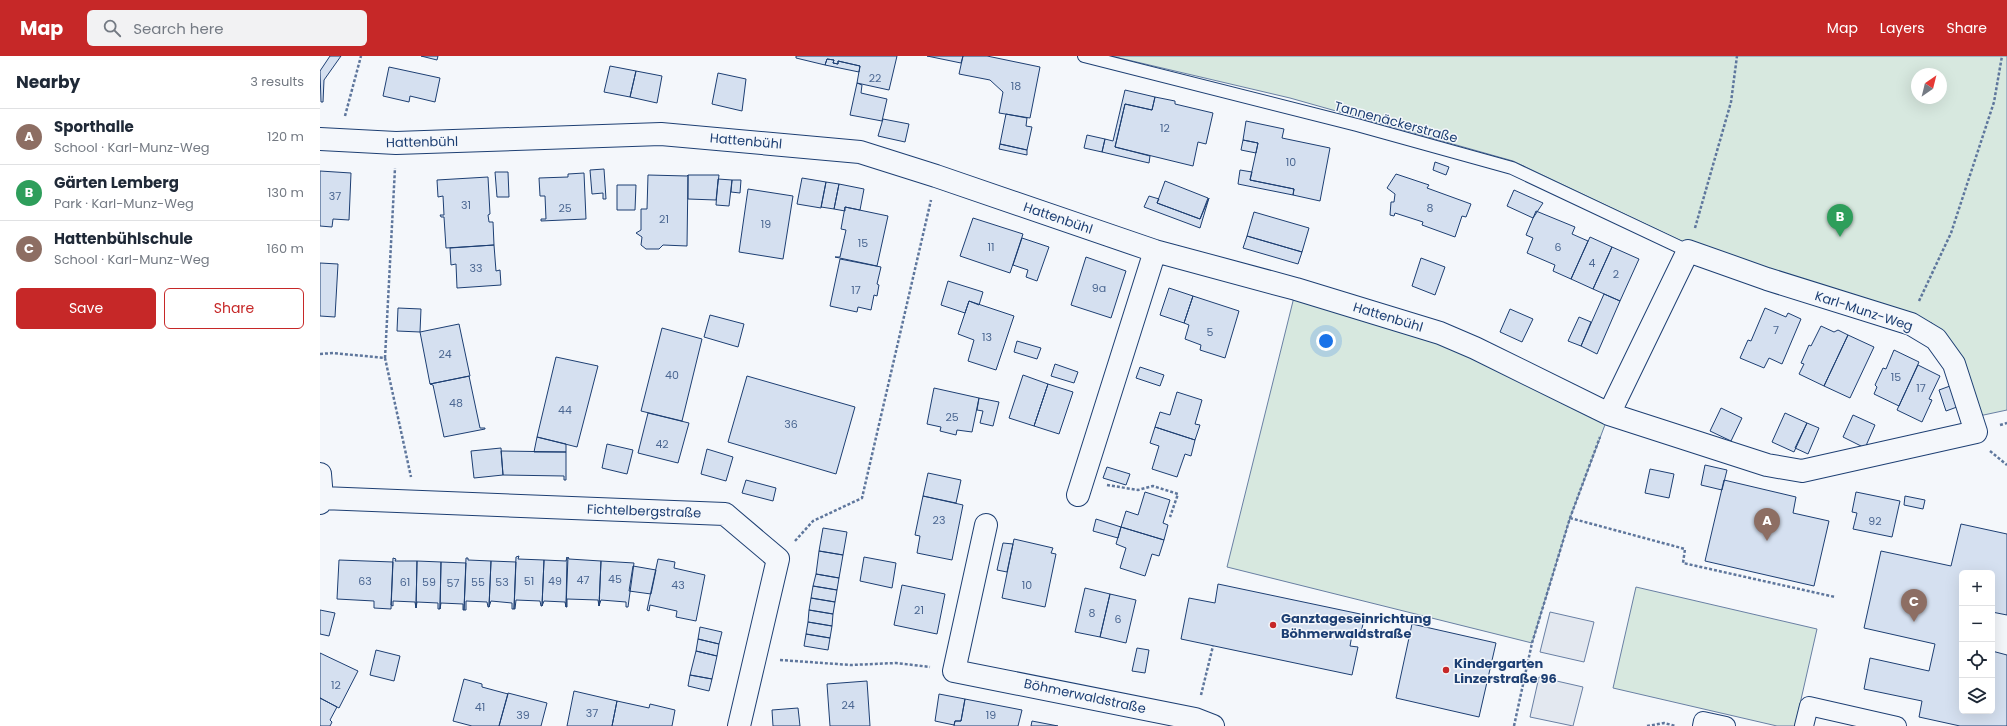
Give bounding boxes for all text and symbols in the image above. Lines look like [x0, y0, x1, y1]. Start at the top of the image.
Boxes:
search box [87, 10, 367, 46]
text: Map [20, 15, 63, 42]
icon: search [101, 17, 123, 39]
text: Search here [133, 18, 224, 39]
text: Map [1827, 18, 1858, 38]
text: Layers [1880, 18, 1924, 38]
text: Share [1946, 18, 1987, 38]
north arrow [1911, 68, 1947, 104]
text: Nearby [16, 70, 80, 94]
house number: 22 [869, 70, 881, 86]
text: 3 results [250, 72, 304, 91]
house number: 18 [1011, 78, 1021, 94]
street label: Tannenäckerstraße [1332, 96, 1460, 148]
text: Sporthalle [54, 116, 134, 137]
house number: 12 [1160, 120, 1170, 136]
text: A [24, 127, 34, 146]
text: 120 m [267, 127, 304, 146]
street label: Hattenbühl [709, 128, 783, 154]
street label: Hattenbühl [386, 132, 458, 152]
text: School · Karl-Munz-Weg [54, 138, 210, 157]
house number: 10 [1286, 154, 1296, 170]
text: Gärten Lemberg [54, 172, 179, 193]
text: B [25, 183, 33, 202]
text: 130 m [267, 183, 304, 202]
house number: 37 [329, 188, 341, 204]
text: Park · Karl-Munz-Weg [54, 194, 194, 213]
house number: 31 [461, 197, 471, 213]
street label: Hattenbühl [1021, 197, 1095, 239]
house number: 25 [558, 200, 572, 216]
house number: 8 [1427, 200, 1434, 216]
pin: B [1827, 204, 1853, 237]
house number: 21 [659, 211, 669, 227]
house number: 19 [761, 216, 771, 232]
text: Hattenbühlschule [54, 228, 193, 249]
house number: 15 [858, 235, 868, 251]
text: C [24, 239, 34, 258]
text: 160 m [267, 239, 304, 258]
house number: 11 [987, 239, 995, 255]
house number: 6 [1555, 239, 1562, 255]
text: School · Karl-Munz-Weg [54, 250, 210, 269]
house number: 4 [1589, 255, 1596, 271]
house number: 33 [470, 260, 482, 276]
house number: 2 [1613, 266, 1619, 282]
house number: 9a [1092, 280, 1106, 296]
house number: 17 [851, 282, 861, 298]
street label: Karl-Munz-Weg [1812, 286, 1916, 336]
button: Save [16, 288, 156, 329]
button: Share [164, 288, 304, 329]
street label: Hattenbühl [1351, 297, 1425, 337]
house number: 7 [1773, 322, 1779, 338]
house number: 5 [1207, 324, 1214, 340]
house number: 13 [982, 329, 992, 345]
your location [1316, 331, 1336, 351]
house number: 24 [438, 346, 452, 362]
house number: 40 [665, 367, 679, 383]
house number: 15 [1891, 369, 1901, 385]
house number: 17 [1916, 380, 1926, 396]
house number: 48 [449, 395, 463, 411]
house number: 44 [558, 402, 572, 418]
house number: 25 [945, 409, 959, 425]
house number: 36 [784, 416, 798, 432]
house number: 42 [655, 436, 669, 452]
street label: Fichtelbergstraße [586, 500, 702, 522]
pin: A [1754, 508, 1780, 541]
house number: 23 [933, 512, 945, 528]
house number: 92 [1868, 513, 1882, 529]
map controls [1959, 570, 1995, 714]
button: + [1959, 570, 1995, 606]
house number: 45 [608, 571, 622, 587]
house number: 47 [577, 572, 589, 588]
house number: 63 [358, 573, 372, 589]
house number: 51 [524, 573, 534, 589]
house number: 49 [548, 573, 562, 589]
house number: 61 [400, 574, 410, 590]
house number: 59 [422, 574, 436, 590]
house number: 55 [471, 574, 485, 590]
house number: 53 [495, 574, 509, 590]
house number: 57 [447, 575, 459, 591]
house number: 43 [671, 577, 685, 593]
house number: 10 [1022, 577, 1032, 593]
pin: C [1901, 589, 1927, 622]
house number: 21 [914, 602, 924, 618]
house number: 8 [1089, 605, 1096, 621]
button: − [1959, 606, 1995, 642]
place label: Ganztageseinrichtung Böhmerwaldstraße [1281, 609, 1432, 643]
house number: 6 [1115, 611, 1122, 627]
marker: Ganztageseinrichtung Böhmerwaldstraße [1268, 620, 1278, 630]
button: locate [1959, 642, 1995, 678]
place label: Kindergarten Linzerstraße 96 [1454, 654, 1557, 688]
marker: Kindergarten Linzerstraße 96 [1441, 665, 1451, 675]
street label: Böhmerwaldstraße [1022, 674, 1148, 718]
house number: 12 [331, 677, 341, 693]
button: layers [1959, 678, 1995, 714]
house number: 24 [841, 697, 855, 713]
house number: 41 [475, 699, 485, 715]
house number: 37 [586, 705, 598, 721]
house number: 39 [516, 707, 530, 723]
house number: 19 [986, 707, 996, 723]

